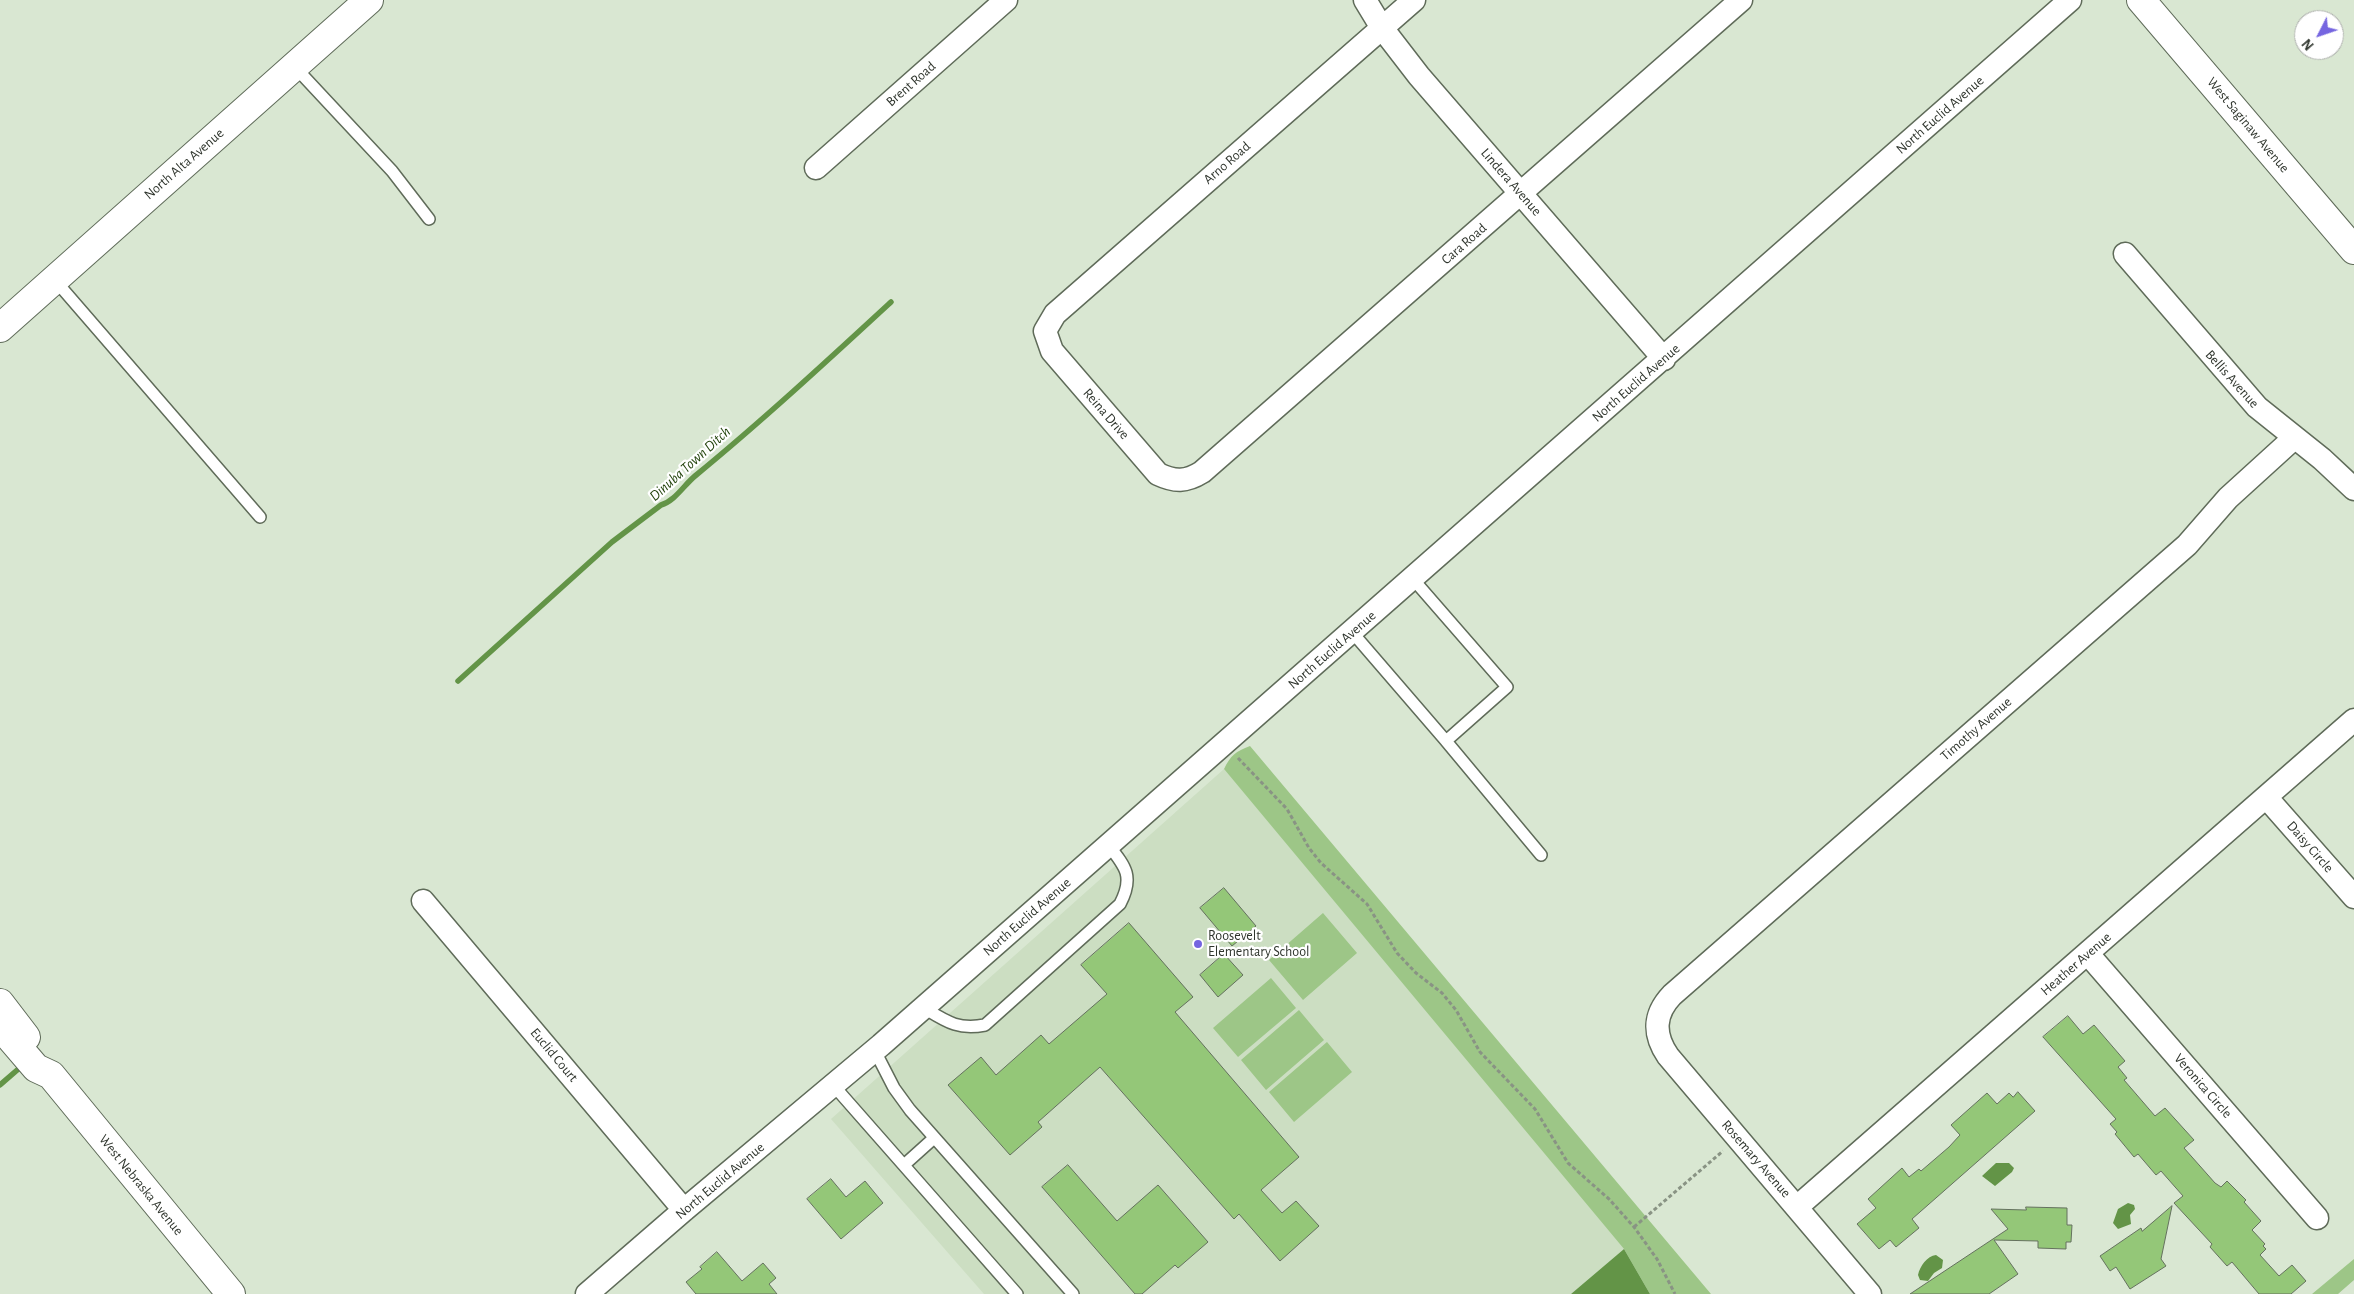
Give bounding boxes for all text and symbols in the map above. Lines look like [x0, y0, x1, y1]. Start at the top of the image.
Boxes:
north arrow [2294, 10, 2344, 60]
text: N [2300, 36, 2317, 52]
street label: Brent Road [883, 58, 939, 110]
street label: North Euclid Avenue [1893, 72, 1987, 158]
street label: West Saginaw Avenue [2203, 74, 2293, 176]
street label: North Alta Avenue [141, 125, 227, 203]
street label: Arno Road [1200, 138, 1254, 188]
street label: Lindera Avenue [1477, 145, 1545, 219]
street label: Cara Road [1438, 220, 1490, 268]
street label: North Euclid Avenue [1589, 340, 1683, 426]
street label: Bellis Avenue [2202, 346, 2262, 412]
street label: Reina Drive [1079, 385, 1133, 443]
water label: Dinuba Town Ditch [646, 423, 734, 505]
street label: North Euclid Avenue [1285, 607, 1379, 693]
street label: Timothy Avenue [1937, 693, 2015, 765]
street label: Daisy Circle [2283, 818, 2337, 876]
street label: North Euclid Avenue [980, 874, 1074, 960]
place label: Roosevelt Elementary School [1208, 928, 1309, 960]
street label: Heather Avenue [2037, 929, 2115, 999]
marker: Roosevelt Elementary School [1192, 938, 1204, 950]
street label: Euclid Court [527, 1025, 581, 1085]
street label: Veronica Circle [2170, 1050, 2236, 1122]
street label: Rosemary Avenue [1718, 1117, 1794, 1201]
street label: West Nebraska Avenue [95, 1131, 187, 1239]
street label: North Euclid Avenue [672, 1139, 768, 1223]

